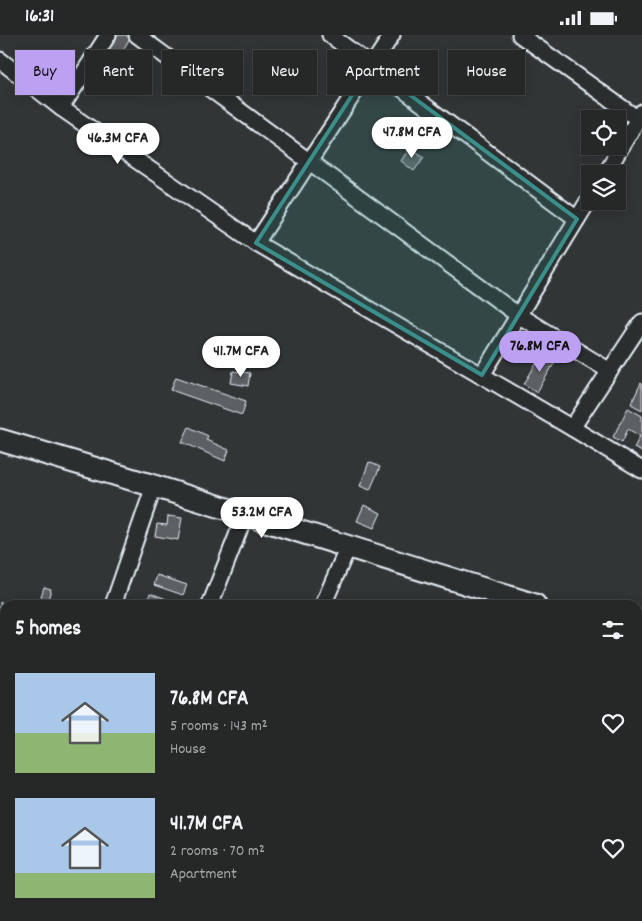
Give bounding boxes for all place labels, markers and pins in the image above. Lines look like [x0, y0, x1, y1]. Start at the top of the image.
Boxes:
pin: 47.8M CFA [355, 117, 469, 159]
pin: 46.3M CFA [61, 123, 175, 165]
pin: 76.8M CFA [483, 331, 597, 373]
pin: 41.7M CFA [184, 335, 298, 378]
pin: 53.2M CFA [205, 497, 319, 539]

